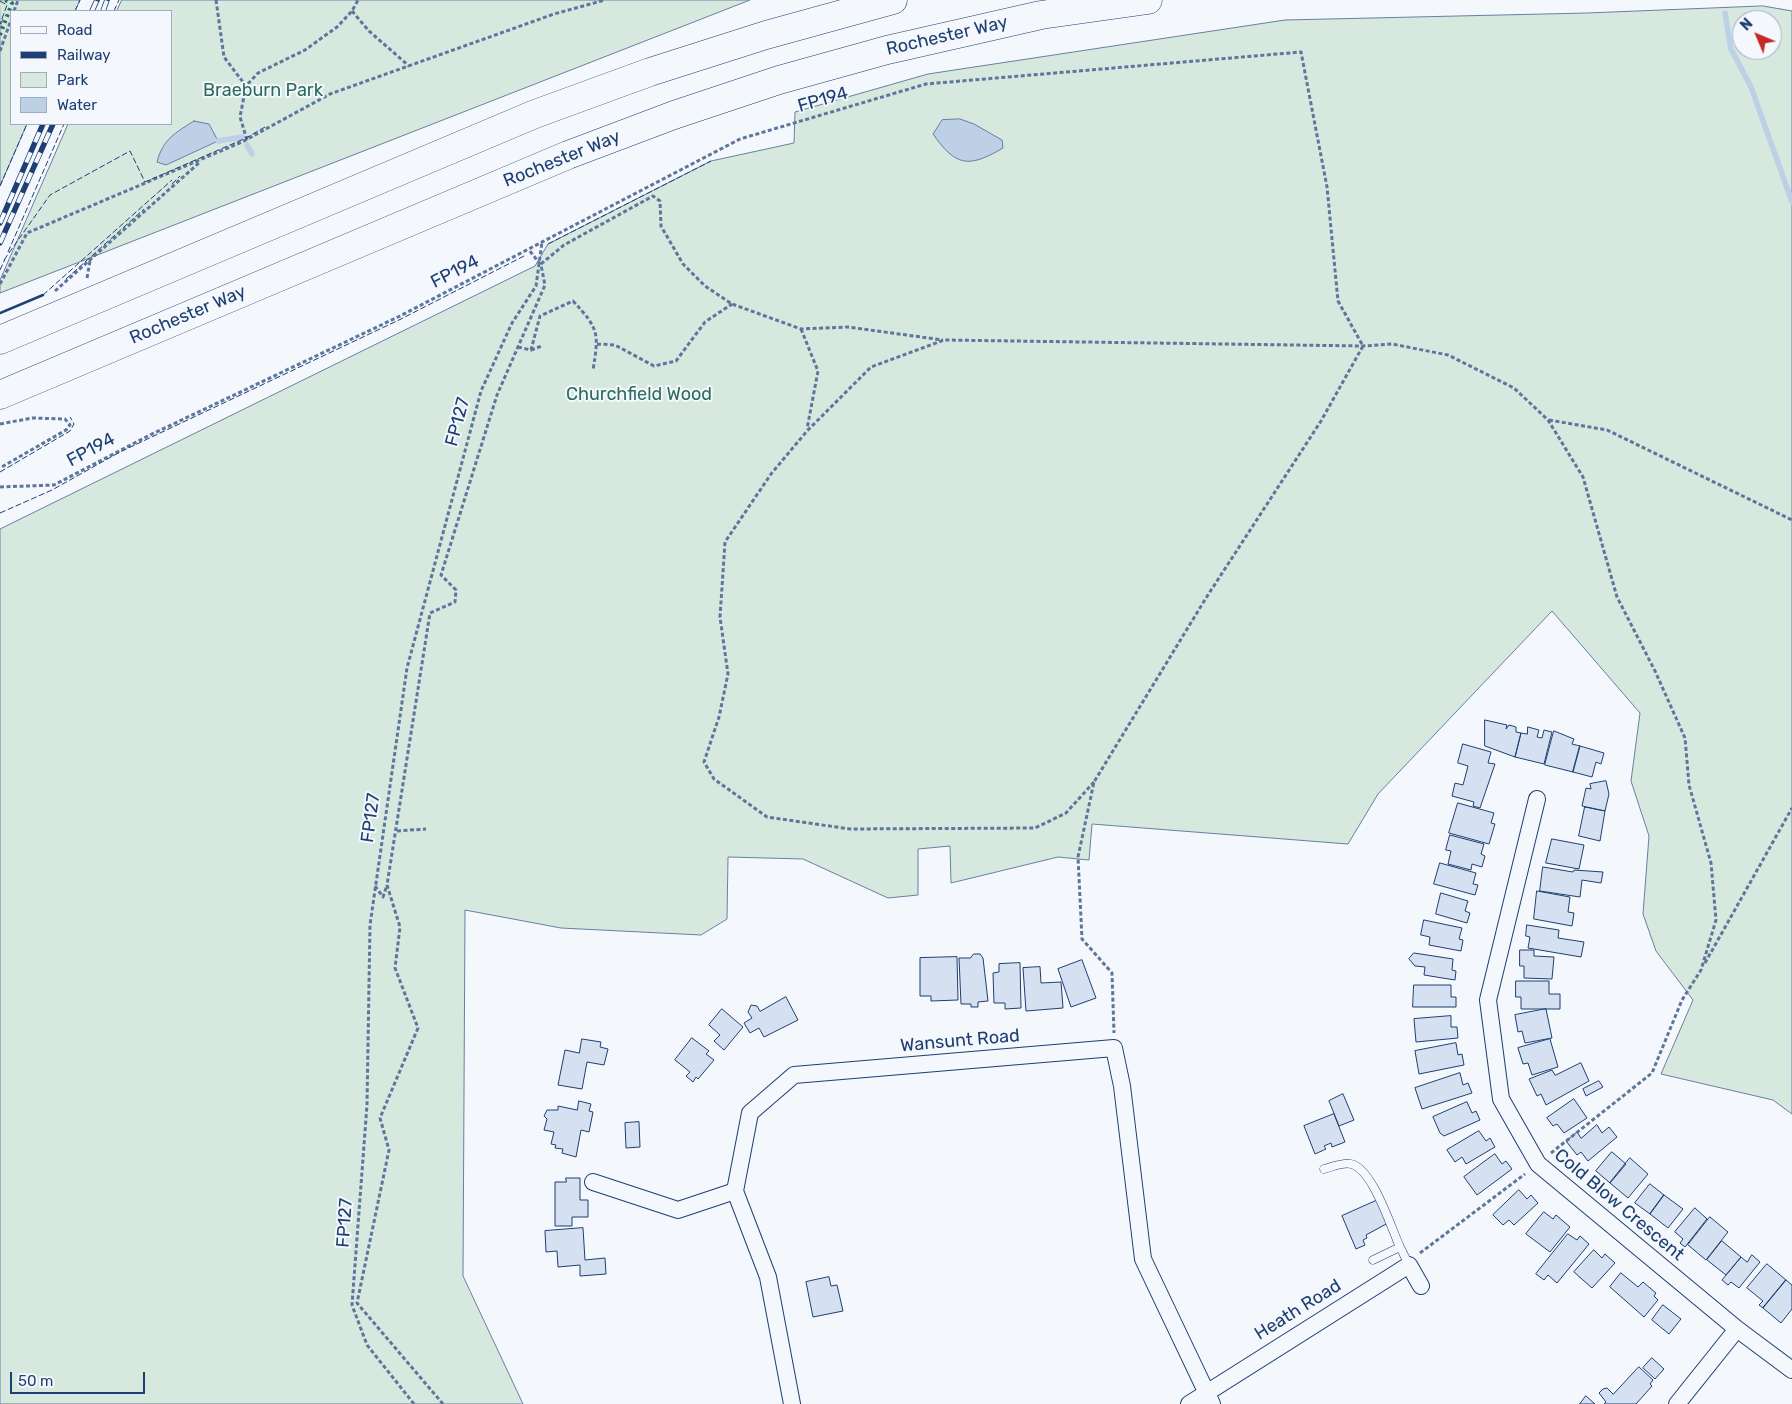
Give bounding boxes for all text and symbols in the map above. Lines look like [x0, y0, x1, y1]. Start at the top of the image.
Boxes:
legend [10, 10, 172, 125]
north arrow [1732, 10, 1782, 60]
street label: Rochester Way [884, 12, 1010, 60]
text: N [1737, 15, 1756, 34]
text: Road [57, 21, 93, 39]
text: Railway [57, 46, 111, 64]
text: Park [57, 71, 88, 89]
park label: Braeburn Park [203, 80, 323, 102]
street label: FP194 [795, 83, 851, 117]
text: Water [57, 96, 97, 114]
street label: Rochester Way [500, 126, 624, 192]
street label: FP194 [427, 251, 483, 293]
street label: Rochester Way [127, 281, 249, 349]
park label: Churchfield Wood [566, 384, 712, 406]
street label: FP127 [441, 395, 475, 449]
street label: FP194 [63, 428, 119, 472]
street label: FP127 [357, 792, 385, 844]
street label: Wansunt Road [899, 1025, 1021, 1057]
street label: Cold Blow Crescent [1550, 1144, 1688, 1266]
street label: FP127 [332, 1198, 358, 1248]
street label: Heath Road [1251, 1275, 1345, 1345]
scale bar [12, 1362, 148, 1394]
text: 50 m [18, 1372, 53, 1390]

